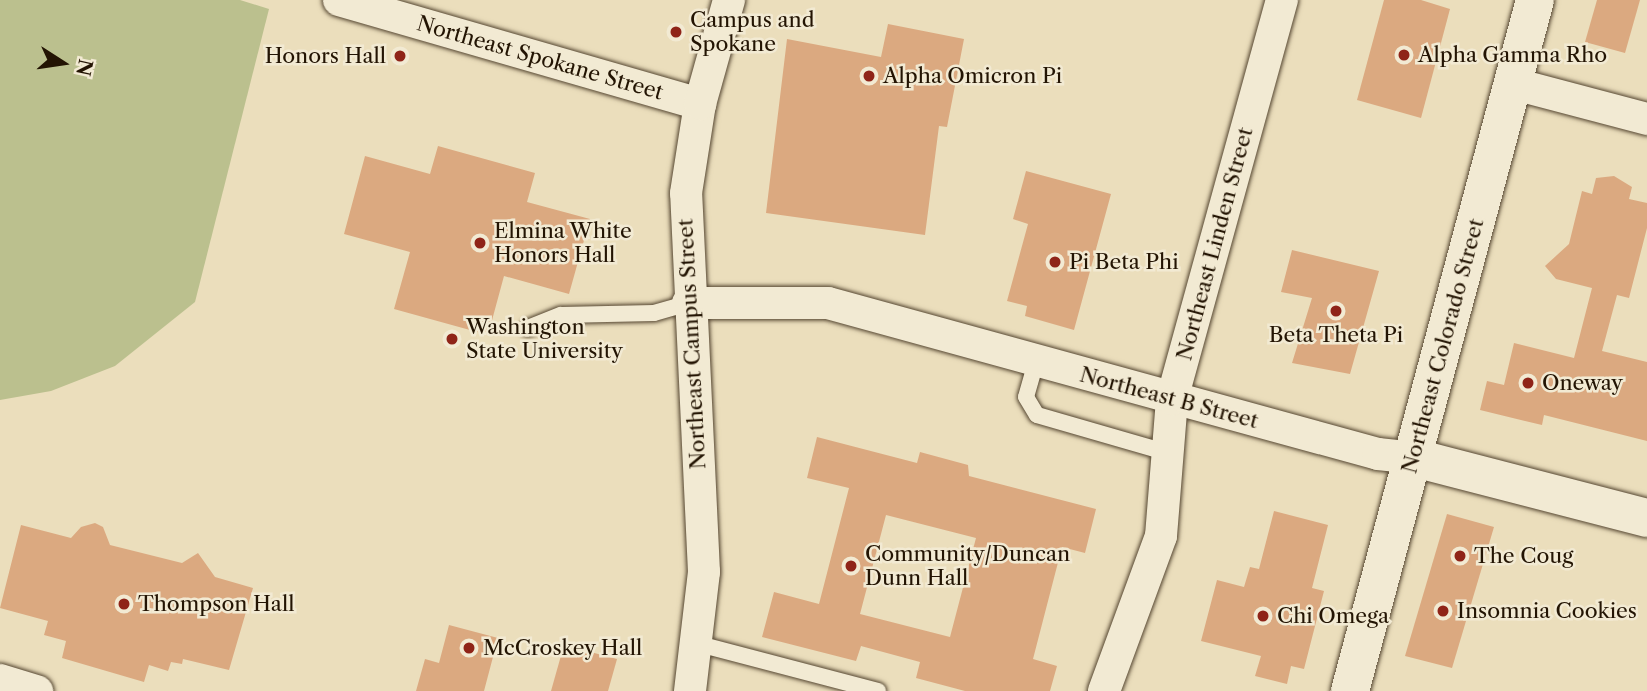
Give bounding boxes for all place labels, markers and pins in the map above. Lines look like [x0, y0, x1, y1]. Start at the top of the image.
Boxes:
place label: Campus and Spokane [690, 7, 814, 57]
marker: Campus and Spokane [668, 24, 684, 40]
place label: Alpha Gamma Rho [1418, 42, 1608, 68]
place label: Honors Hall [265, 43, 386, 69]
marker: Alpha Gamma Rho [1396, 47, 1412, 63]
marker: Honors Hall [392, 48, 408, 64]
place label: Alpha Omicron Pi [883, 63, 1062, 89]
marker: Alpha Omicron Pi [861, 68, 877, 84]
place label: Elmina White Honors Hall [494, 218, 633, 268]
marker: Elmina White Honors Hall [472, 235, 488, 251]
place label: Pi Beta Phi [1069, 249, 1179, 275]
marker: Pi Beta Phi [1047, 254, 1063, 270]
marker: Beta Theta Pi [1328, 303, 1344, 319]
place label: Washington State University [466, 314, 623, 364]
place label: Beta Theta Pi [1268, 322, 1404, 348]
marker: Washington State University [444, 331, 460, 347]
place label: Oneway [1542, 370, 1623, 396]
marker: Oneway [1520, 375, 1536, 391]
place label: Community/Duncan Dunn Hall [865, 541, 1070, 591]
place label: The Coug [1474, 543, 1573, 569]
marker: The Coug [1452, 548, 1468, 564]
marker: Community/Duncan Dunn Hall [843, 558, 859, 574]
place label: Thompson Hall [138, 591, 294, 617]
marker: Thompson Hall [116, 596, 132, 612]
place label: Insomnia Cookies [1457, 598, 1637, 624]
place label: Chi Omega [1277, 603, 1389, 629]
marker: Insomnia Cookies [1435, 603, 1451, 619]
marker: Chi Omega [1255, 608, 1271, 624]
place label: McCroskey Hall [483, 635, 643, 661]
marker: McCroskey Hall [461, 640, 477, 656]

